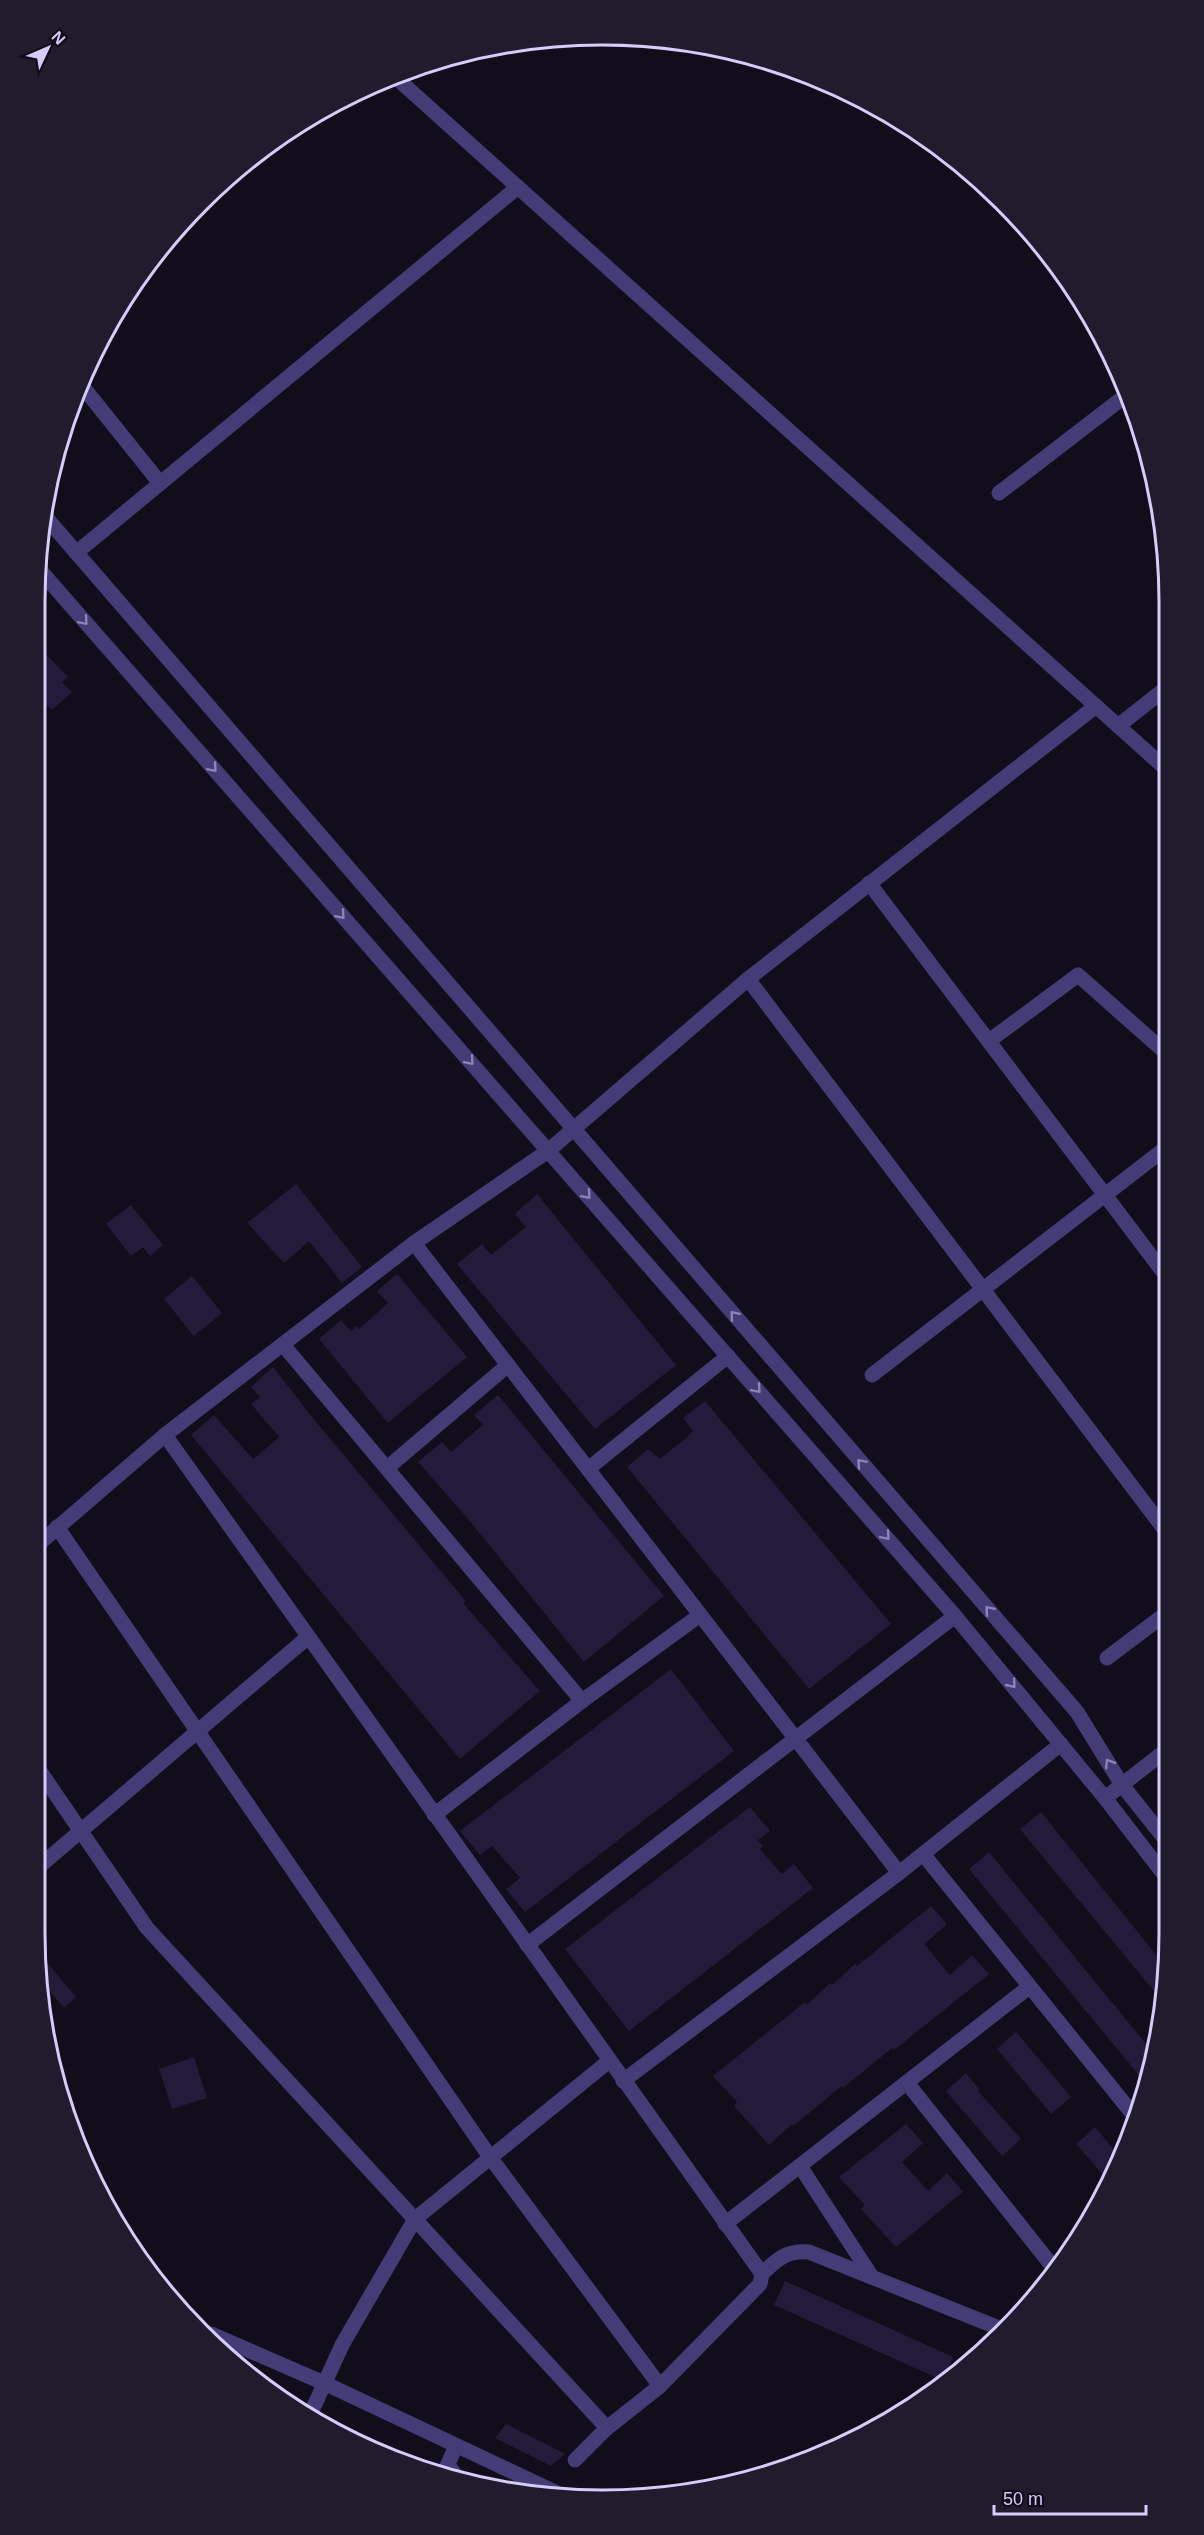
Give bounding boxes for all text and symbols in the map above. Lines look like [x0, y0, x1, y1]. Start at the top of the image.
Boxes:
north arrow [18, 18, 78, 78]
text: N [48, 28, 69, 48]
one-way arrow [77, 614, 88, 625]
one-way arrow [206, 761, 217, 772]
one-way arrow [334, 908, 345, 918]
one-way arrow [463, 1054, 474, 1065]
one-way arrow [580, 1188, 591, 1199]
one-way arrow [730, 1311, 741, 1322]
one-way arrow [750, 1382, 761, 1393]
one-way arrow [857, 1459, 868, 1470]
one-way arrow [878, 1529, 889, 1540]
one-way arrow [985, 1606, 996, 1617]
one-way arrow [1004, 1677, 1015, 1688]
one-way arrow [1104, 1759, 1116, 1769]
scale bar [994, 2478, 1146, 2516]
text: 50 m [1003, 2489, 1043, 2509]

